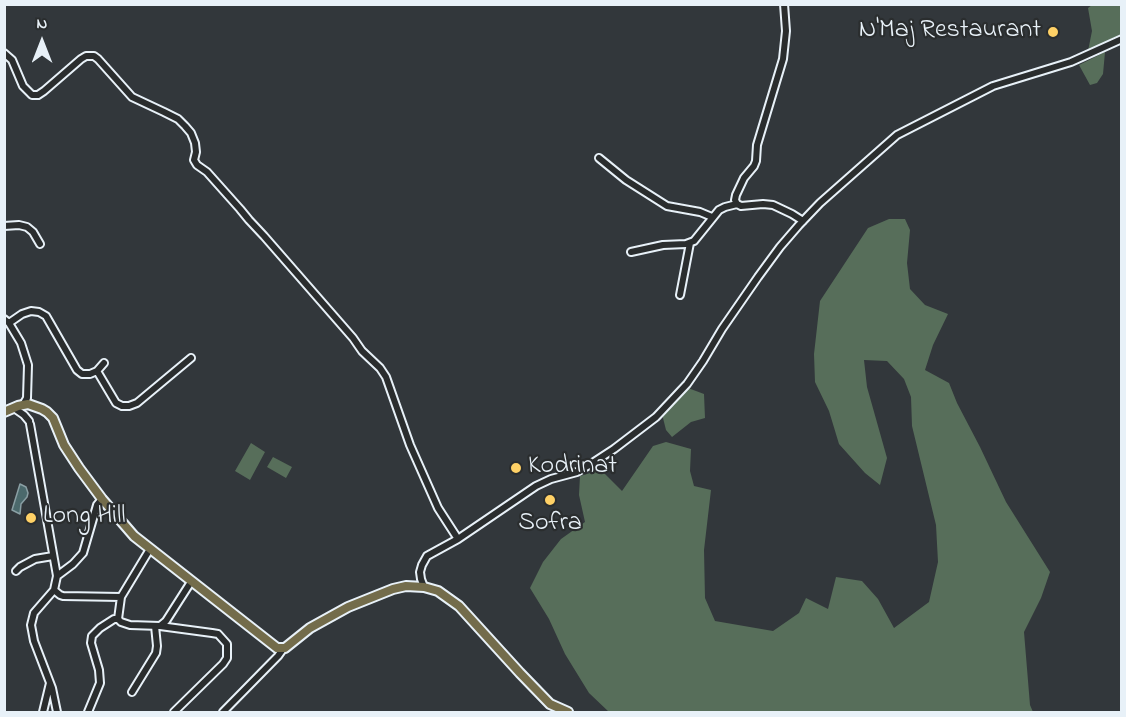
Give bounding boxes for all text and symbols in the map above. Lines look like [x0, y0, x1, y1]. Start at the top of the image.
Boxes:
north arrow [12, 12, 72, 72]
text: N [37, 12, 47, 36]
place label: N'Maj Restaurant [859, 16, 1041, 48]
marker: N'Maj Restaurant [1046, 25, 1060, 39]
place label: Kodrinat [528, 452, 617, 484]
marker: Kodrinat [509, 461, 523, 475]
marker: Sofra [543, 493, 557, 507]
place label: Long Hill [43, 502, 126, 534]
place label: Sofra [518, 509, 582, 541]
marker: Long Hill [24, 511, 38, 525]

